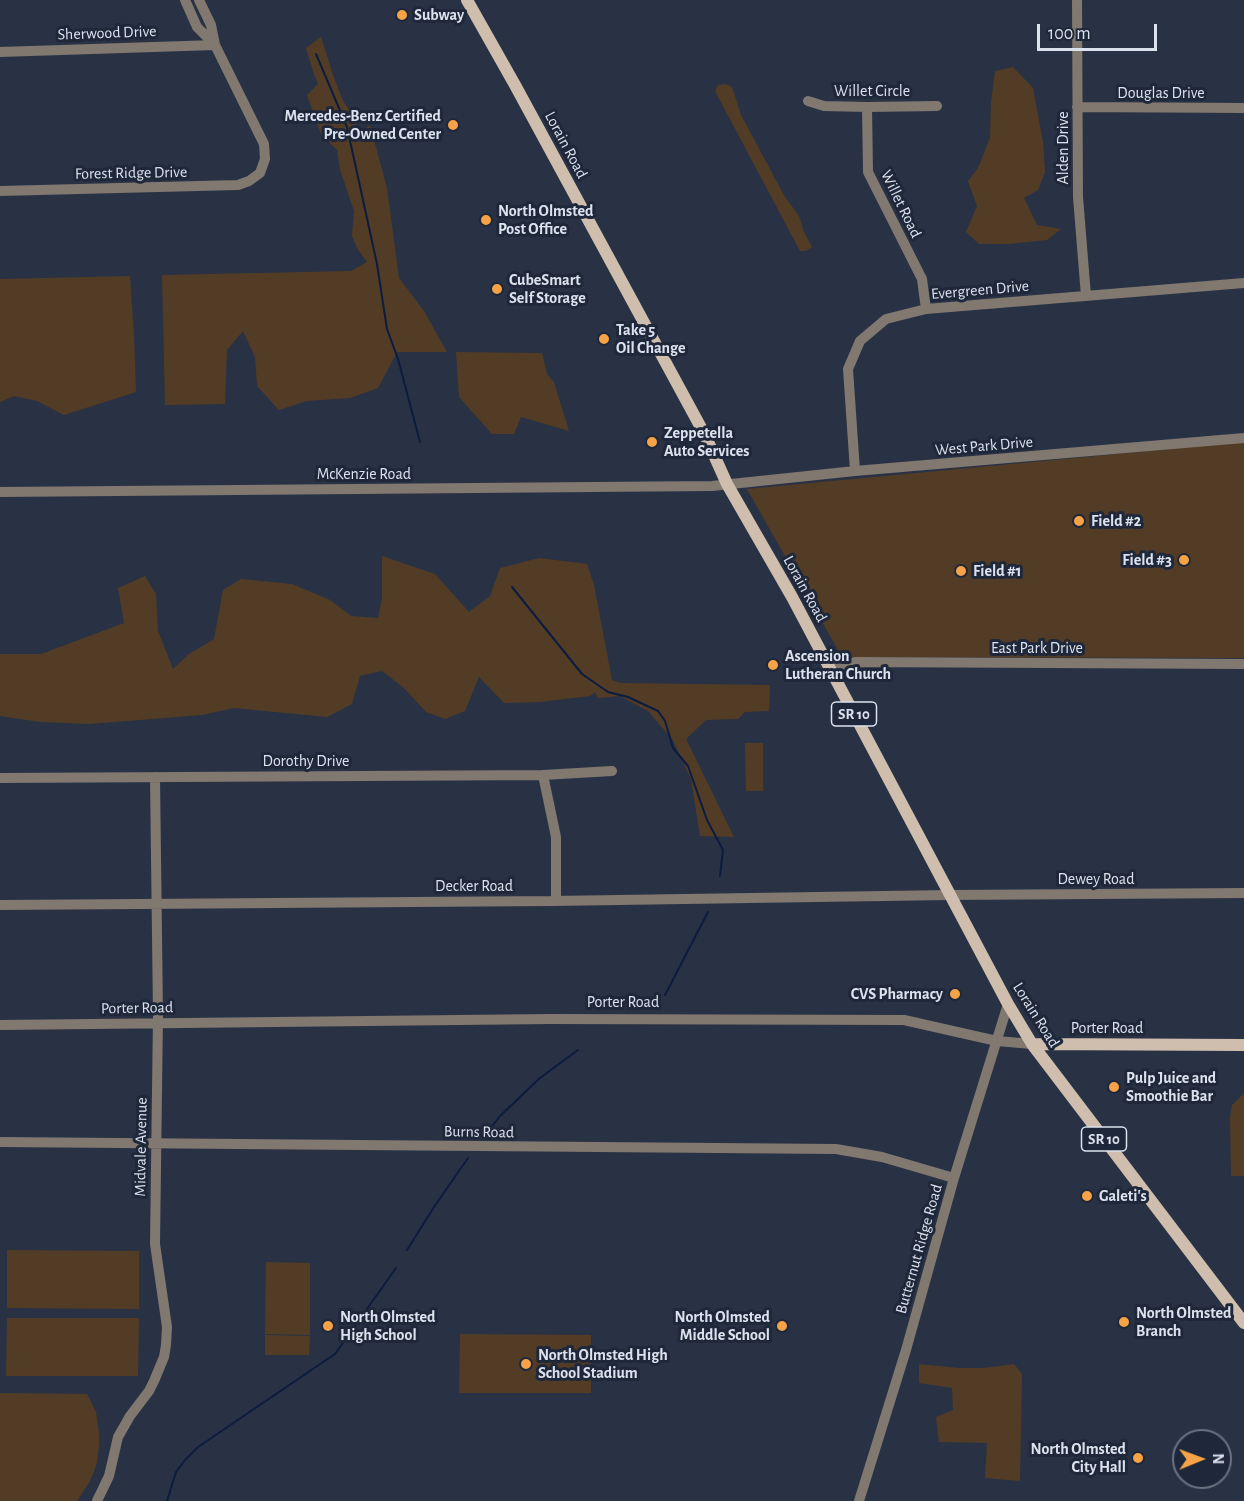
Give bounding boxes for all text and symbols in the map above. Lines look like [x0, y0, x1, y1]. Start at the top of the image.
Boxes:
place label: Subway [414, 5, 464, 25]
marker: Subway [395, 8, 409, 22]
scale bar [1040, 12, 1160, 50]
street label: Sherwood Drive [57, 22, 157, 44]
text: 100 m [1048, 25, 1091, 43]
street label: Willet Circle [834, 81, 910, 101]
street label: Douglas Drive [1117, 83, 1205, 103]
place label: Mercedes-Benz Certified Pre-Owned Center [284, 106, 441, 144]
street label: Lorain Road [540, 108, 592, 182]
street label: Alden Drive [1053, 111, 1073, 185]
marker: Mercedes-Benz Certified Pre-Owned Center [446, 118, 460, 132]
street label: Forest Ridge Drive [75, 162, 187, 184]
street label: Willet Road [876, 167, 926, 241]
place label: North Olmsted Post Office [498, 201, 593, 239]
marker: North Olmsted Post Office [479, 213, 493, 227]
place label: CubeSmart Self Storage [509, 270, 586, 308]
street label: Evergreen Drive [930, 276, 1030, 304]
marker: CubeSmart Self Storage [490, 282, 504, 296]
place label: Take 5 Oil Change [616, 320, 686, 358]
marker: Take 5 Oil Change [597, 332, 611, 346]
place label: Zeppetella Auto Services [664, 423, 749, 461]
street label: West Park Drive [934, 432, 1034, 460]
marker: Zeppetella Auto Services [645, 435, 659, 449]
street label: McKenzie Road [317, 464, 411, 484]
place label: Field #2 [1091, 511, 1141, 531]
marker: Field #2 [1072, 514, 1086, 528]
place label: Field #3 [1122, 550, 1172, 570]
street label: Lorain Road [779, 552, 831, 626]
marker: Field #3 [1177, 553, 1191, 567]
place label: Field #1 [973, 561, 1022, 581]
marker: Field #1 [954, 564, 968, 578]
street label: East Park Drive [991, 638, 1083, 658]
place label: Ascension Lutheran Church [785, 646, 891, 684]
marker: Ascension Lutheran Church [766, 658, 780, 672]
road number: SR 10 [832, 702, 876, 726]
street label: Dorothy Drive [263, 751, 349, 771]
street label: Dewey Road [1058, 869, 1134, 889]
street label: Decker Road [435, 876, 513, 896]
street label: Lorain Road [1008, 979, 1064, 1051]
place label: CVS Pharmacy [851, 984, 943, 1004]
marker: CVS Pharmacy [948, 987, 962, 1001]
street label: Porter Road [587, 992, 659, 1012]
street label: Porter Road [101, 998, 173, 1018]
street label: Porter Road [1071, 1018, 1143, 1038]
place label: Pulp Juice and Smoothie Bar [1126, 1068, 1216, 1106]
marker: Pulp Juice and Smoothie Bar [1107, 1080, 1121, 1094]
street label: Midvale Avenue [131, 1097, 151, 1197]
street label: Burns Road [444, 1122, 514, 1142]
road number: SR 10 [1082, 1127, 1126, 1151]
street label: Butternut Ridge Road [891, 1182, 947, 1316]
place label: Galeti's [1099, 1186, 1147, 1206]
marker: Galeti's [1080, 1189, 1094, 1203]
place label: North Olmsted Branch [1136, 1303, 1231, 1341]
place label: North Olmsted High School [340, 1307, 435, 1345]
place label: North Olmsted Middle School [675, 1307, 770, 1345]
marker: North Olmsted Branch [1117, 1315, 1131, 1329]
marker: North Olmsted High School [321, 1319, 335, 1333]
marker: North Olmsted Middle School [775, 1319, 789, 1333]
place label: North Olmsted High School Stadium [538, 1345, 668, 1383]
marker: North Olmsted High School Stadium [519, 1357, 533, 1371]
north arrow [1172, 1429, 1232, 1489]
place label: North Olmsted City Hall [1031, 1439, 1126, 1477]
marker: North Olmsted City Hall [1131, 1451, 1145, 1465]
text: N [1210, 1453, 1226, 1464]

